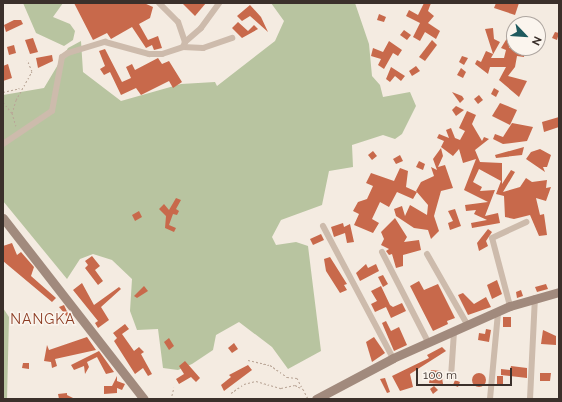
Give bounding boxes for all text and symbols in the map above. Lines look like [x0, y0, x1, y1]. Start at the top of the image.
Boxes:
north arrow [506, 16, 546, 56]
text: N [529, 34, 544, 47]
district label: NANGKA [10, 311, 76, 327]
scale bar [418, 360, 514, 386]
text: 100 m [423, 368, 457, 382]

